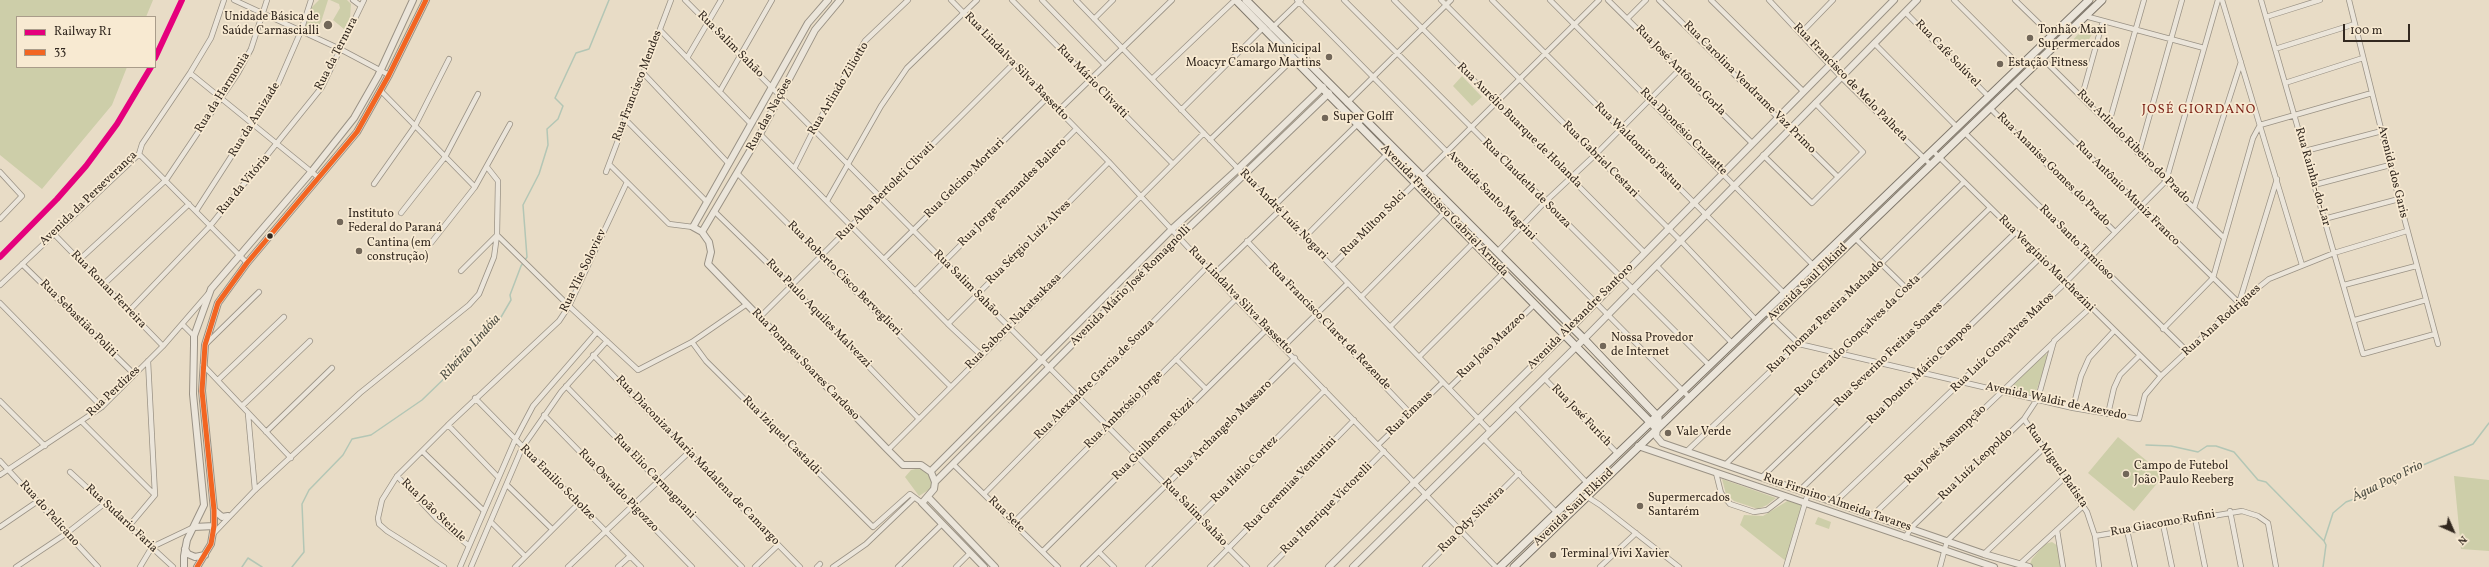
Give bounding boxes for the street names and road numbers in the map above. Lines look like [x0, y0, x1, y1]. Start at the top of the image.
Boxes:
street label: Rua Salim Sahão [694, 9, 766, 81]
street label: Rua Lindalva Silva Bassetto [961, 10, 1071, 124]
street label: Rua da Ternura [312, 15, 362, 93]
street label: Rua Café Solúvel [1911, 17, 1983, 91]
street label: Rua Carolina Vendrame Vaz Primo [1680, 19, 1818, 157]
street label: Rua Francisco de Melo Palheta [1789, 21, 1911, 145]
street label: Rua José Antônio Gorla [1632, 23, 1728, 119]
street label: Rua Francisco Mendes [610, 29, 666, 143]
street label: Rua Arlindo Ziliotto [806, 40, 872, 138]
street label: Rua Mário Clivatti [1053, 42, 1131, 122]
street label: Rua da Harmonia [192, 50, 254, 136]
street label: Rua Aurélio Buarque de Holanda [1453, 60, 1585, 192]
street label: Rua das Nações [744, 76, 796, 154]
street label: Rua da Amizade [226, 80, 284, 160]
street label: Rua Dionésio Cruzatte [1636, 85, 1730, 179]
street label: Rua Arlindo Ribeiro do Prado [2073, 87, 2193, 207]
street label: Rua Waldomiro Pistun [1591, 100, 1685, 194]
street label: Rua Ananisa Gomes do Prado [1993, 110, 2113, 230]
street label: Rua Gabriel Cestari [1559, 119, 1641, 201]
street label: Avenida dos Garis [2374, 124, 2410, 220]
street label: Rua Rainha-do-Lar [2291, 126, 2333, 228]
street label: Rua Gelcino Mortari [922, 136, 1008, 222]
street label: Rua Jorge Fernandes Baliero [956, 136, 1070, 250]
street label: Rua Claudeth de Souza [1478, 136, 1574, 232]
street label: Rua Antônio Muniz Franco [2072, 139, 2182, 249]
street label: Rua Alba Bertoleti Clivati [834, 140, 938, 244]
street label: Avenida Francisco Gabriel Arruda [1377, 142, 1511, 280]
street label: Avenida Santo Magrini [1443, 148, 1539, 244]
street label: Avenida da Perseverança [37, 149, 141, 249]
street label: Rua da Vitória [214, 152, 274, 218]
street label: Rua André Luíz Nogari [1236, 167, 1330, 263]
street label: Rua Milton Solci [1338, 188, 1410, 260]
street label: Rua Sérgio Luíz Alves [984, 198, 1074, 288]
street label: Rua Santo Tamioso [2035, 202, 2117, 284]
street label: Rua Vergínio Marchezini [1995, 213, 2097, 315]
street label: Rua Roberto Cisco Berveglieri [784, 219, 904, 339]
street label: Avenida Mário José Romagnolli [1068, 223, 1194, 349]
street label: Rua Ylie Soloviev [558, 227, 610, 315]
street label: Avenida Saul Elkind [1765, 241, 1851, 325]
street label: Rua Lindalva Silva Bassetto [1185, 244, 1295, 358]
street label: Rua Ronan Ferreira [67, 248, 149, 332]
street label: Rua Salim Sahão [930, 248, 1002, 320]
street label: Rua Paulo Aquiles Malvezzi [762, 257, 874, 371]
street label: Rua Thomaz Pereira Machado [1764, 257, 1888, 377]
street label: Rua Francisco Claret de Rezende [1265, 261, 1393, 393]
street label: Avenida Alexandre Santoro [1525, 261, 1637, 373]
street label: Rua Saboru Nakatsukasa [963, 271, 1065, 373]
street label: Rua Geraldo Gonçalves da Costa [1792, 272, 1924, 400]
street label: Rua Sebastião Politi [36, 277, 120, 361]
street label: Rua Ana Rodrigues [2180, 282, 2264, 360]
street label: Rua Luíz Gonçalves Matos [1948, 290, 2058, 396]
street label: Rua Severino Freitas Soares [1832, 299, 1946, 411]
street label: Rua Pompeu Soares Cardoso [748, 306, 862, 424]
street label: Rua João Mazzeo [1455, 310, 1529, 382]
street label: Rua Alexandre Garcia de Souza [1032, 317, 1158, 443]
street label: Rua Doutor Mário Campos [1864, 320, 1976, 428]
street label: Rua Perdizes [84, 364, 144, 420]
street label: Rua Ambrósio Jorge [1082, 368, 1166, 452]
street label: Rua Diaconiza Maria Madalena de Camargo [612, 373, 782, 549]
street label: Rua Archangelo Massaro [1173, 378, 1275, 480]
street label: Avenida Waldir de Azevedo [1984, 380, 2128, 424]
street label: Rua José Furich [1548, 382, 1614, 450]
street label: Rua Emaus [1384, 388, 1436, 440]
street label: Rua Iziquel Castaldi [739, 394, 823, 478]
street label: Rua Guilherme Rizzi [1110, 396, 1198, 484]
street label: Rua José Assumpção [1902, 402, 1990, 488]
street label: Rua Miguel Batista [2022, 421, 2090, 511]
street label: Rua Luíz Leopoldo [1936, 426, 2016, 504]
street label: Rua Elio Carmagnani [610, 432, 698, 522]
street label: Rua Hélio Cortez [1208, 433, 1282, 507]
street label: Rua Geremias Venturini [1242, 434, 1340, 536]
street label: Rua Emilio Scholze [516, 442, 598, 524]
street label: Rua Osvaldo Pigozzo [575, 446, 661, 536]
street label: Rua Henrique Victorelli [1278, 460, 1376, 558]
street label: Avenida Saul Elkind [1531, 466, 1617, 550]
street label: Rua Firmino Almeida Tavares [1761, 471, 1913, 535]
street label: Rua João Steinle [397, 476, 469, 546]
street label: Rua Salim Sahão [1158, 476, 1230, 550]
street label: Rua do Pelicano [16, 478, 82, 550]
street label: Rua Sudario Faria [82, 482, 160, 556]
street label: Rua Ody Silveira [1436, 484, 1508, 556]
street label: Rua Sete [985, 494, 1027, 536]
street label: Rua Giacomo Rufini [2109, 508, 2217, 540]

